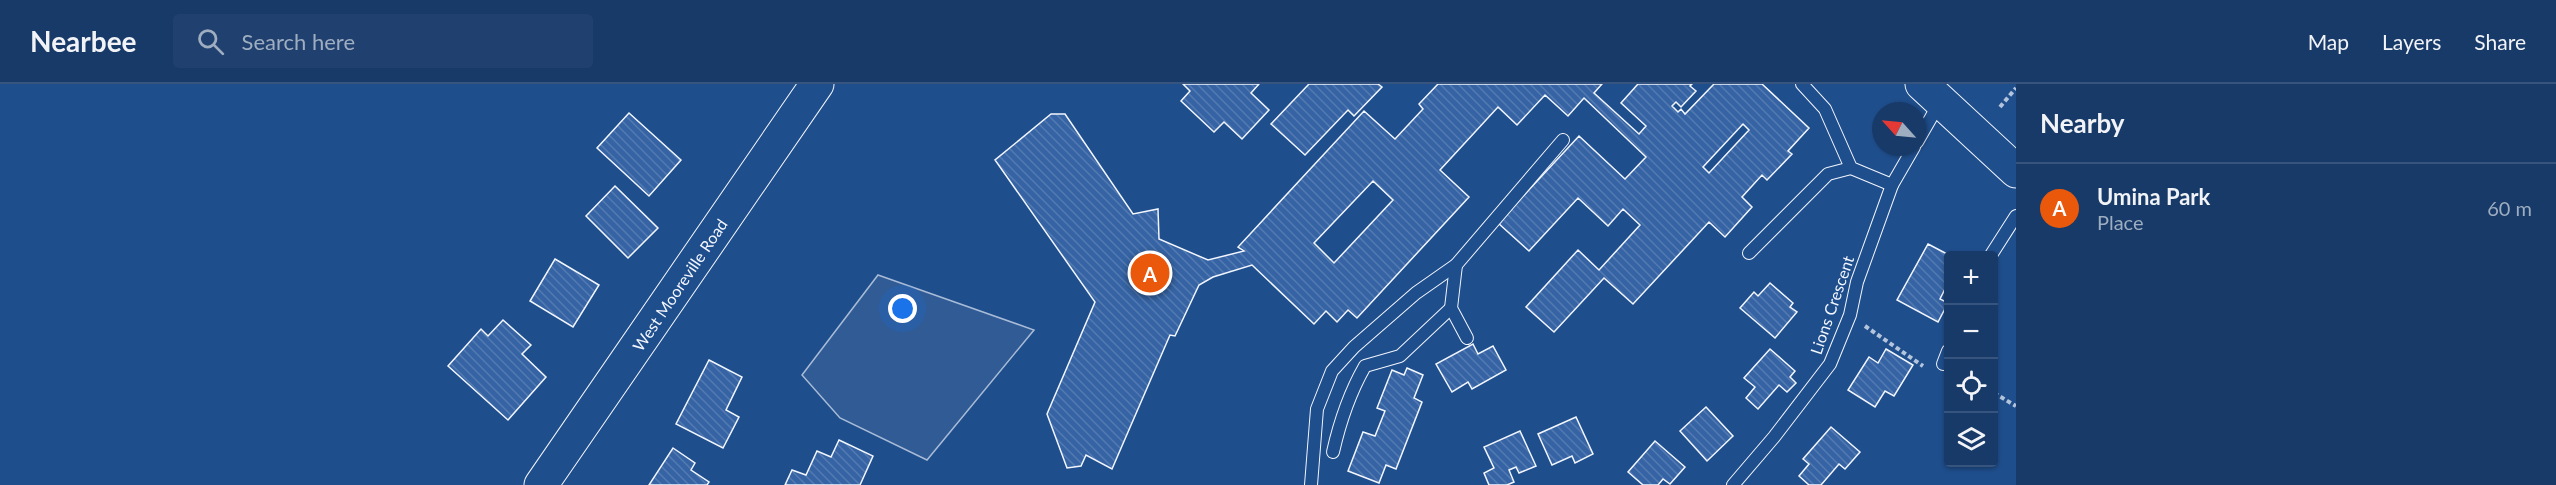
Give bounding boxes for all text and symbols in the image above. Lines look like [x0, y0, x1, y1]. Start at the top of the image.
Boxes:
search box [173, 14, 593, 68]
text: Nearbee [30, 24, 137, 58]
icon: search [194, 25, 227, 58]
text: Search here [242, 28, 355, 55]
text: Map [2308, 29, 2349, 54]
text: Layers [2382, 29, 2441, 54]
text: Share [2474, 29, 2526, 54]
north arrow [1872, 102, 1926, 156]
text: Nearby [2040, 107, 2125, 139]
text: Umina Park [2097, 183, 2210, 210]
text: A [2053, 196, 2066, 220]
text: 60 m [2487, 196, 2532, 220]
text: Place [2097, 210, 2144, 234]
street label: West Mooreville Road [628, 215, 731, 354]
pin: A [1130, 250, 1170, 296]
map controls [1944, 251, 1998, 467]
button: + [1944, 251, 1998, 305]
street label: Lions Crescent [1806, 253, 1857, 357]
your location [888, 294, 917, 323]
button: − [1944, 305, 1998, 359]
button: locate [1944, 359, 1998, 413]
button: layers [1944, 413, 1998, 467]

